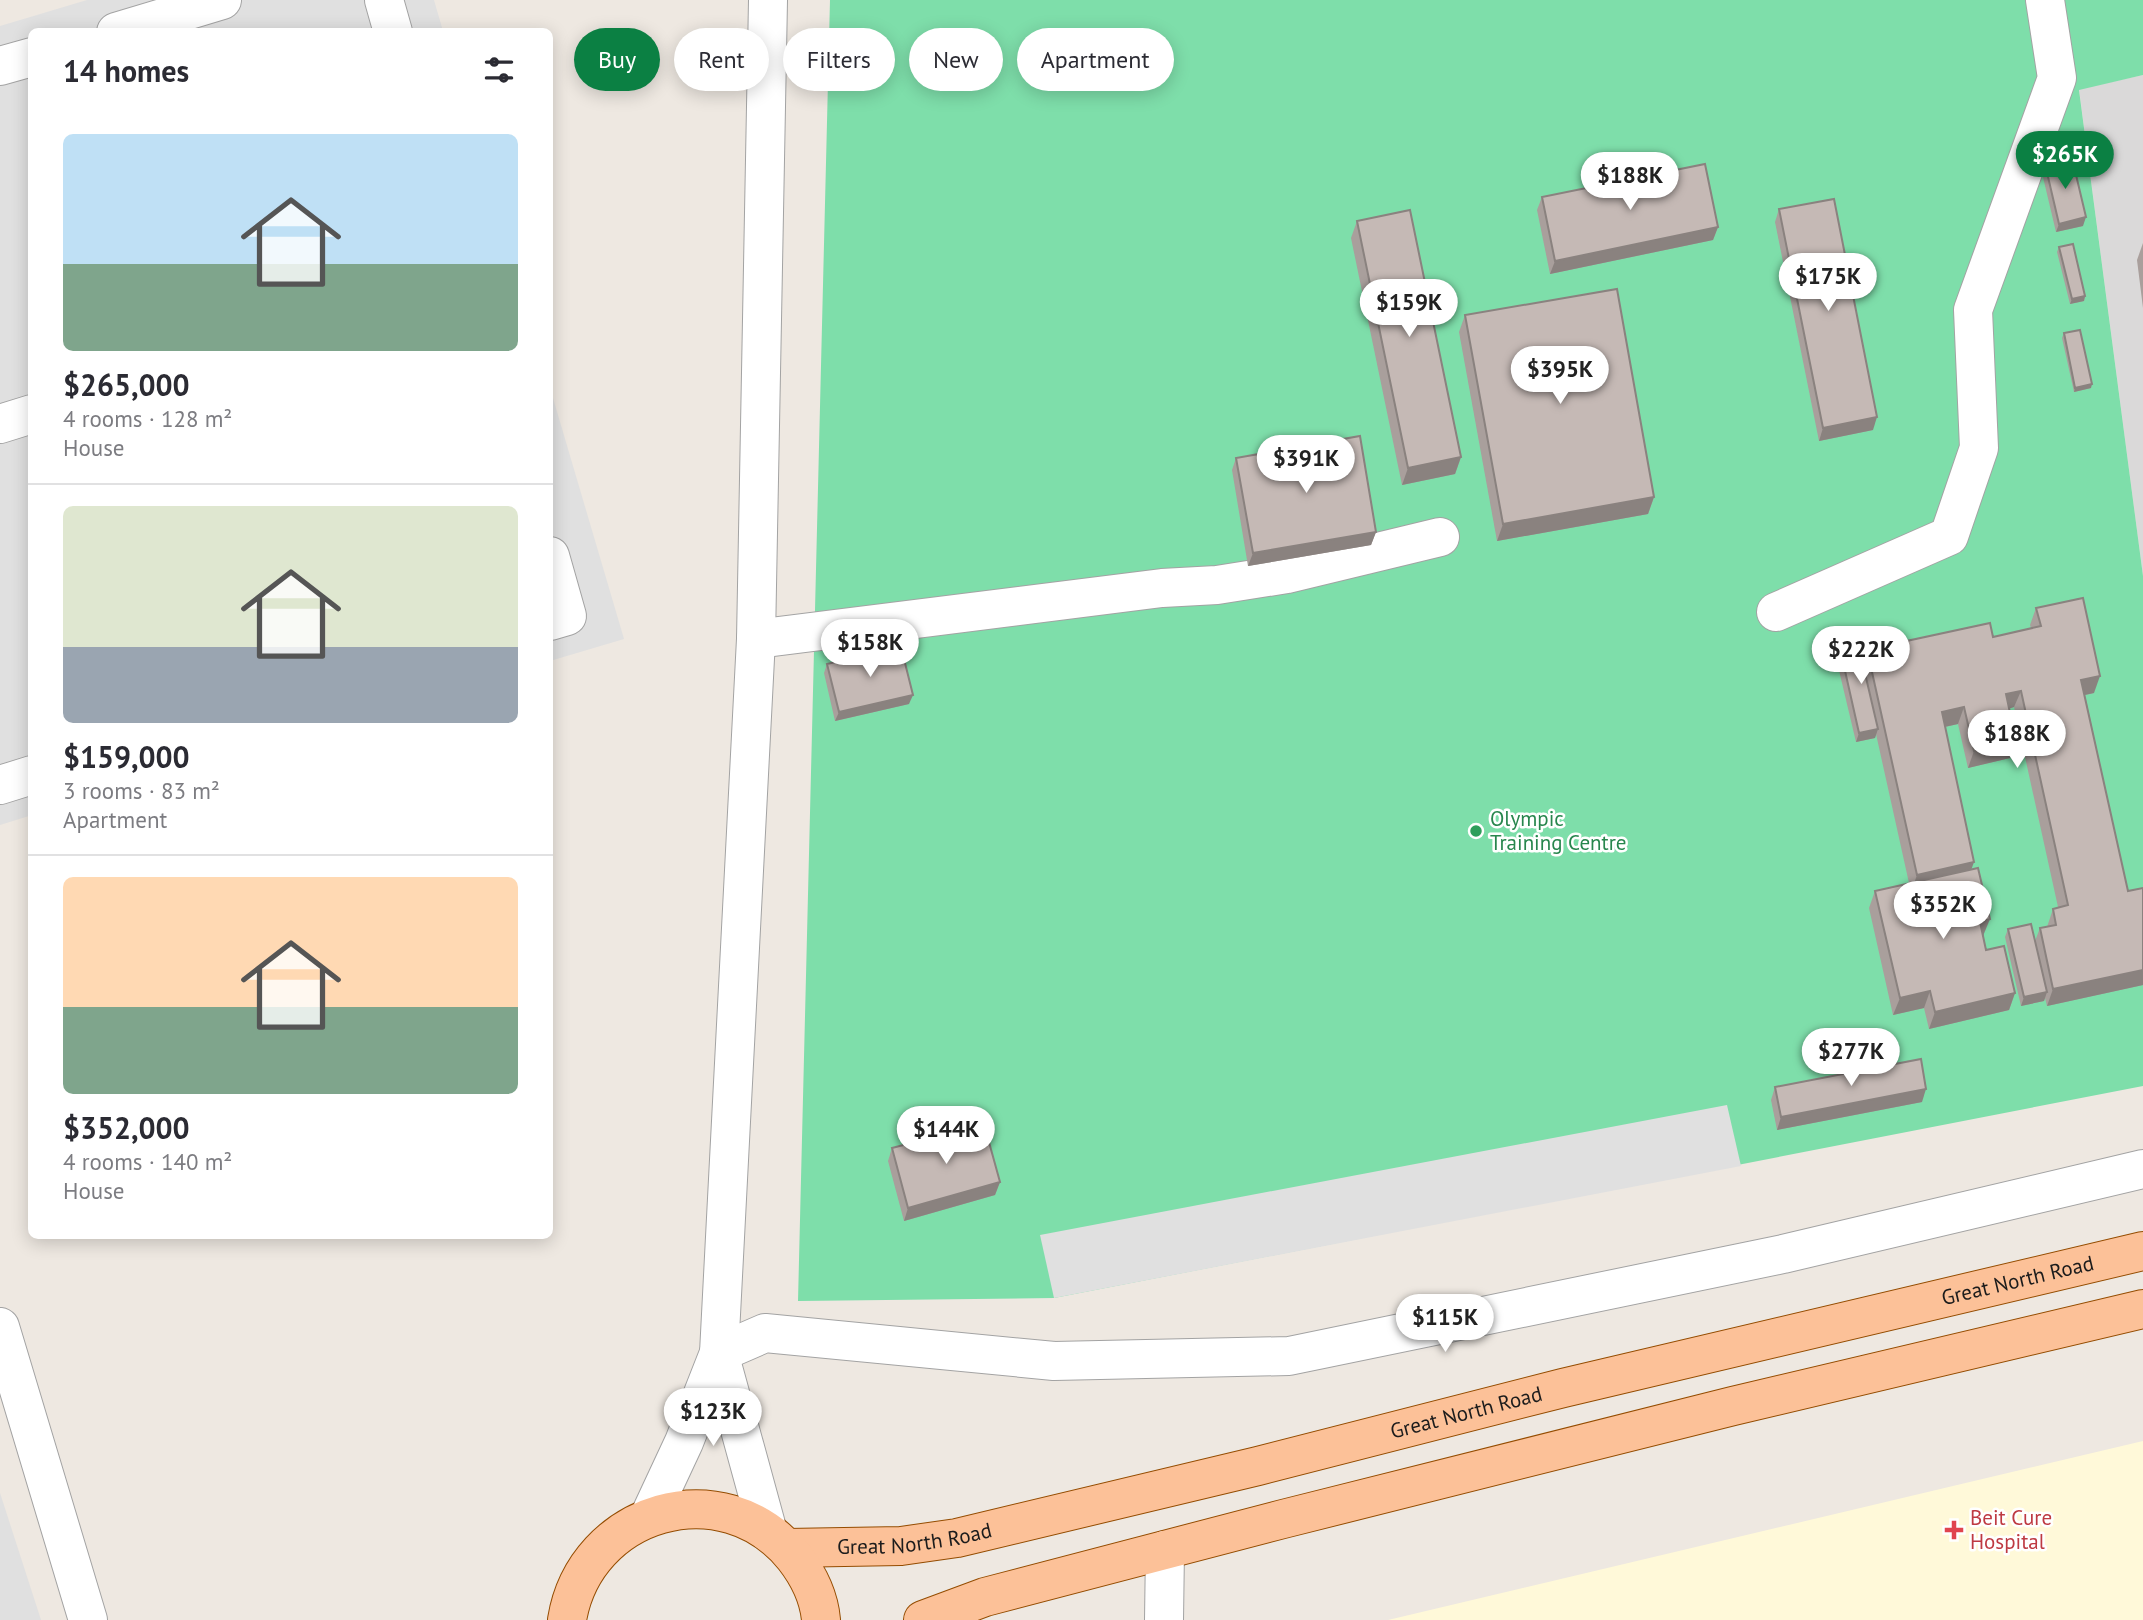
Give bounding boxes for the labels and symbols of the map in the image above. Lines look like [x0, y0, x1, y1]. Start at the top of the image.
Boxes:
pin: $265K [2016, 132, 2114, 191]
pin: $188K [1581, 152, 1679, 212]
pin: $175K [1779, 254, 1877, 313]
pin: $159K [1360, 280, 1458, 339]
pin: $395K [1511, 346, 1609, 406]
pin: $391K [1257, 435, 1355, 495]
pin: $158K [821, 620, 919, 679]
pin: $222K [1812, 626, 1910, 686]
pin: $188K [1968, 710, 2066, 770]
place label: Olympic Training Centre [1490, 805, 1626, 856]
marker: Olympic Training Centre [1468, 823, 1484, 839]
pin: $352K [1894, 881, 1992, 941]
pin: $277K [1802, 1028, 1900, 1088]
pin: $144K [897, 1106, 995, 1166]
street label: Great North Road [1939, 1249, 2096, 1311]
pin: $115K [1396, 1294, 1494, 1354]
street label: Great North Road [1387, 1380, 1545, 1445]
pin: $123K [664, 1388, 762, 1448]
place label: Beit Cure Hospital [1970, 1504, 2052, 1555]
street label: Great North Road [837, 1516, 994, 1560]
marker: Beit Cure Hospital [1944, 1520, 1964, 1540]

